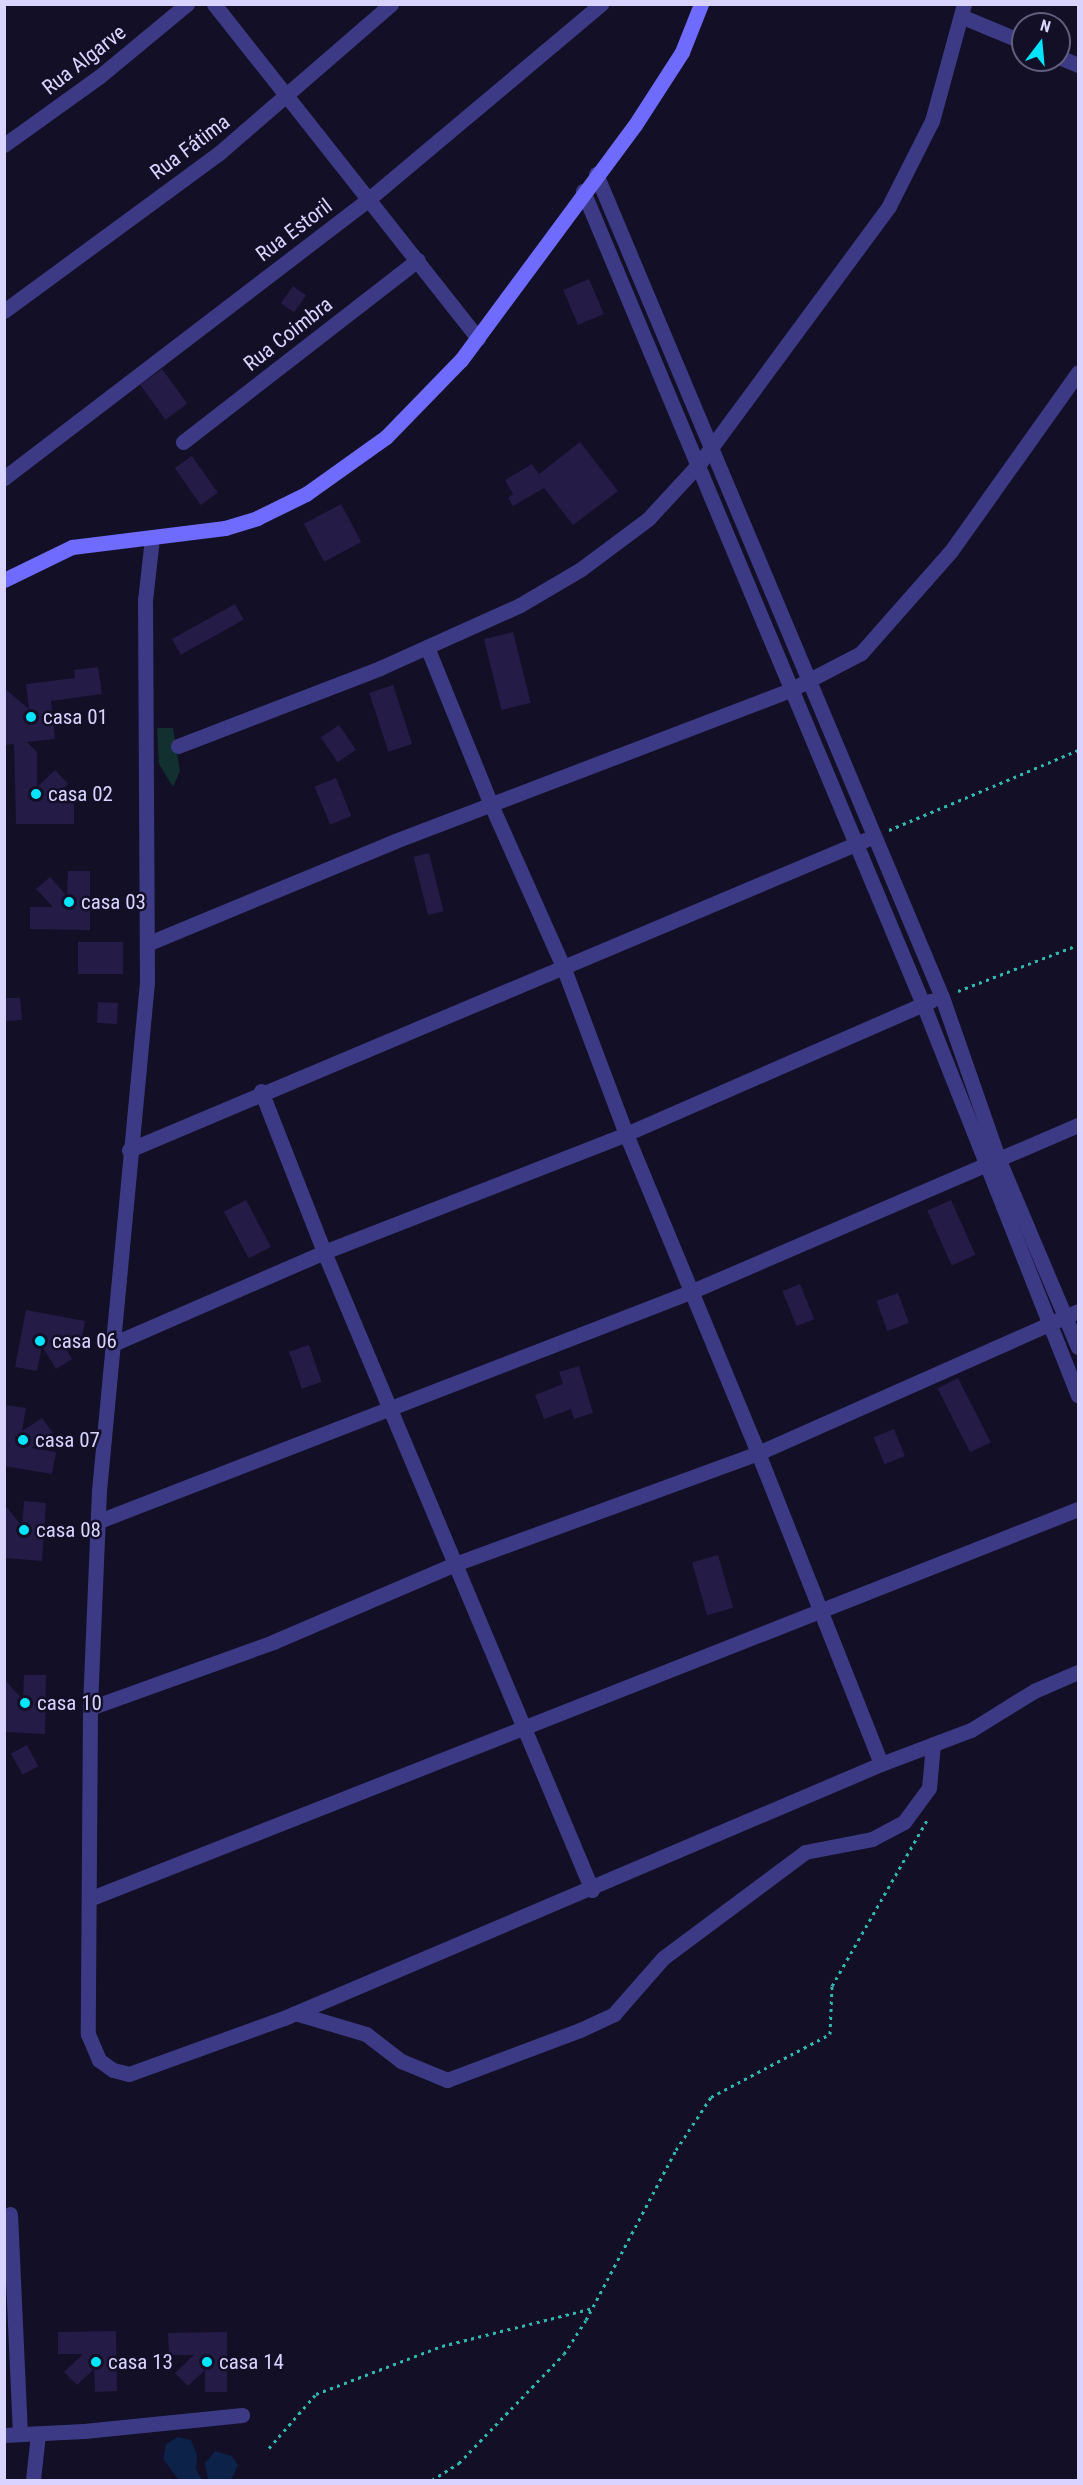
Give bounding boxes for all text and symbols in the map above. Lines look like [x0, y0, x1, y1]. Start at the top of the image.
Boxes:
north arrow [1011, 12, 1071, 72]
text: N [1038, 16, 1053, 37]
street label: Rua Algarve [37, 20, 131, 100]
street label: Rua Fátima [145, 109, 235, 185]
street label: Rua Estoril [251, 193, 337, 267]
street label: Rua Coimbra [239, 292, 337, 376]
place label: casa 01 [43, 704, 108, 730]
marker: casa 01 [24, 710, 38, 724]
place label: casa 02 [48, 781, 113, 807]
marker: casa 02 [29, 787, 43, 801]
place label: casa 03 [81, 889, 146, 915]
marker: casa 03 [62, 895, 76, 909]
place label: casa 06 [52, 1328, 117, 1354]
marker: casa 06 [33, 1334, 47, 1348]
place label: casa 07 [35, 1427, 100, 1453]
marker: casa 07 [16, 1433, 30, 1447]
place label: casa 08 [36, 1517, 101, 1543]
marker: casa 08 [17, 1523, 31, 1537]
place label: casa 10 [37, 1690, 102, 1716]
marker: casa 10 [18, 1696, 32, 1710]
place label: casa 13 [108, 2349, 173, 2375]
place label: casa 14 [219, 2349, 284, 2375]
marker: casa 13 [89, 2355, 103, 2369]
marker: casa 14 [200, 2355, 214, 2369]

